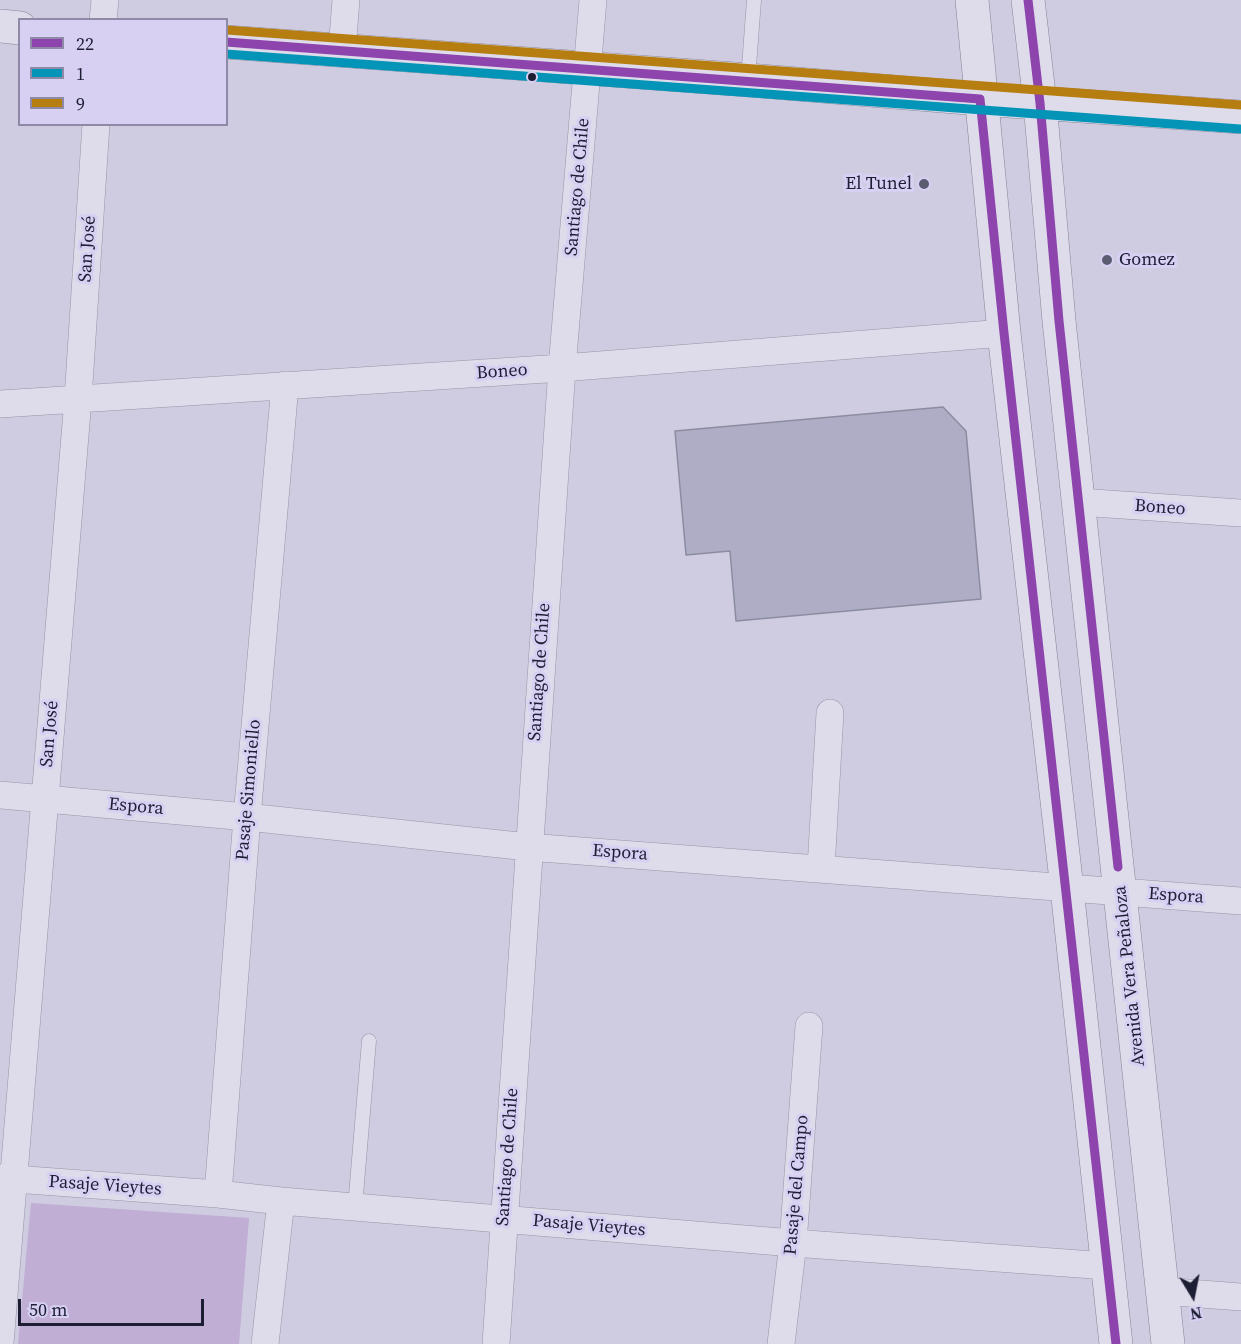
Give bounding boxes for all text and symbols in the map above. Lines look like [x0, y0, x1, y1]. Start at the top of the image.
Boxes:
legend [18, 18, 228, 126]
text: 22 [76, 31, 94, 56]
text: 1 [76, 61, 85, 86]
unlabelled marker [526, 71, 538, 83]
text: 9 [76, 91, 85, 116]
street label: Santiago de Chile [561, 117, 595, 257]
place label: El Tunel [845, 173, 912, 195]
marker: El Tunel [917, 177, 931, 191]
street label: San José [75, 215, 101, 283]
place label: Gomez [1119, 249, 1175, 271]
marker: Gomez [1100, 253, 1114, 267]
street label: Boneo [476, 359, 528, 385]
street label: Boneo [1134, 495, 1186, 521]
street label: Santiago de Chile [524, 602, 556, 742]
street label: San José [36, 700, 64, 768]
street label: Pasaje Simoniello [232, 718, 266, 862]
street label: Espora [107, 794, 165, 820]
street label: Espora [592, 840, 648, 866]
street label: Espora [1148, 883, 1204, 909]
street label: Avenida Vera Peñaloza [1110, 885, 1150, 1067]
street label: Santiago de Chile [492, 1087, 524, 1227]
street label: Pasaje del Campo [780, 1114, 814, 1256]
street label: Pasaje Vieytes [48, 1171, 162, 1201]
street label: Pasaje Vieytes [532, 1210, 646, 1242]
north arrow [1163, 1266, 1223, 1326]
scale bar [21, 1287, 207, 1325]
text: 50 m [29, 1297, 67, 1322]
text: N [1188, 1302, 1204, 1326]

